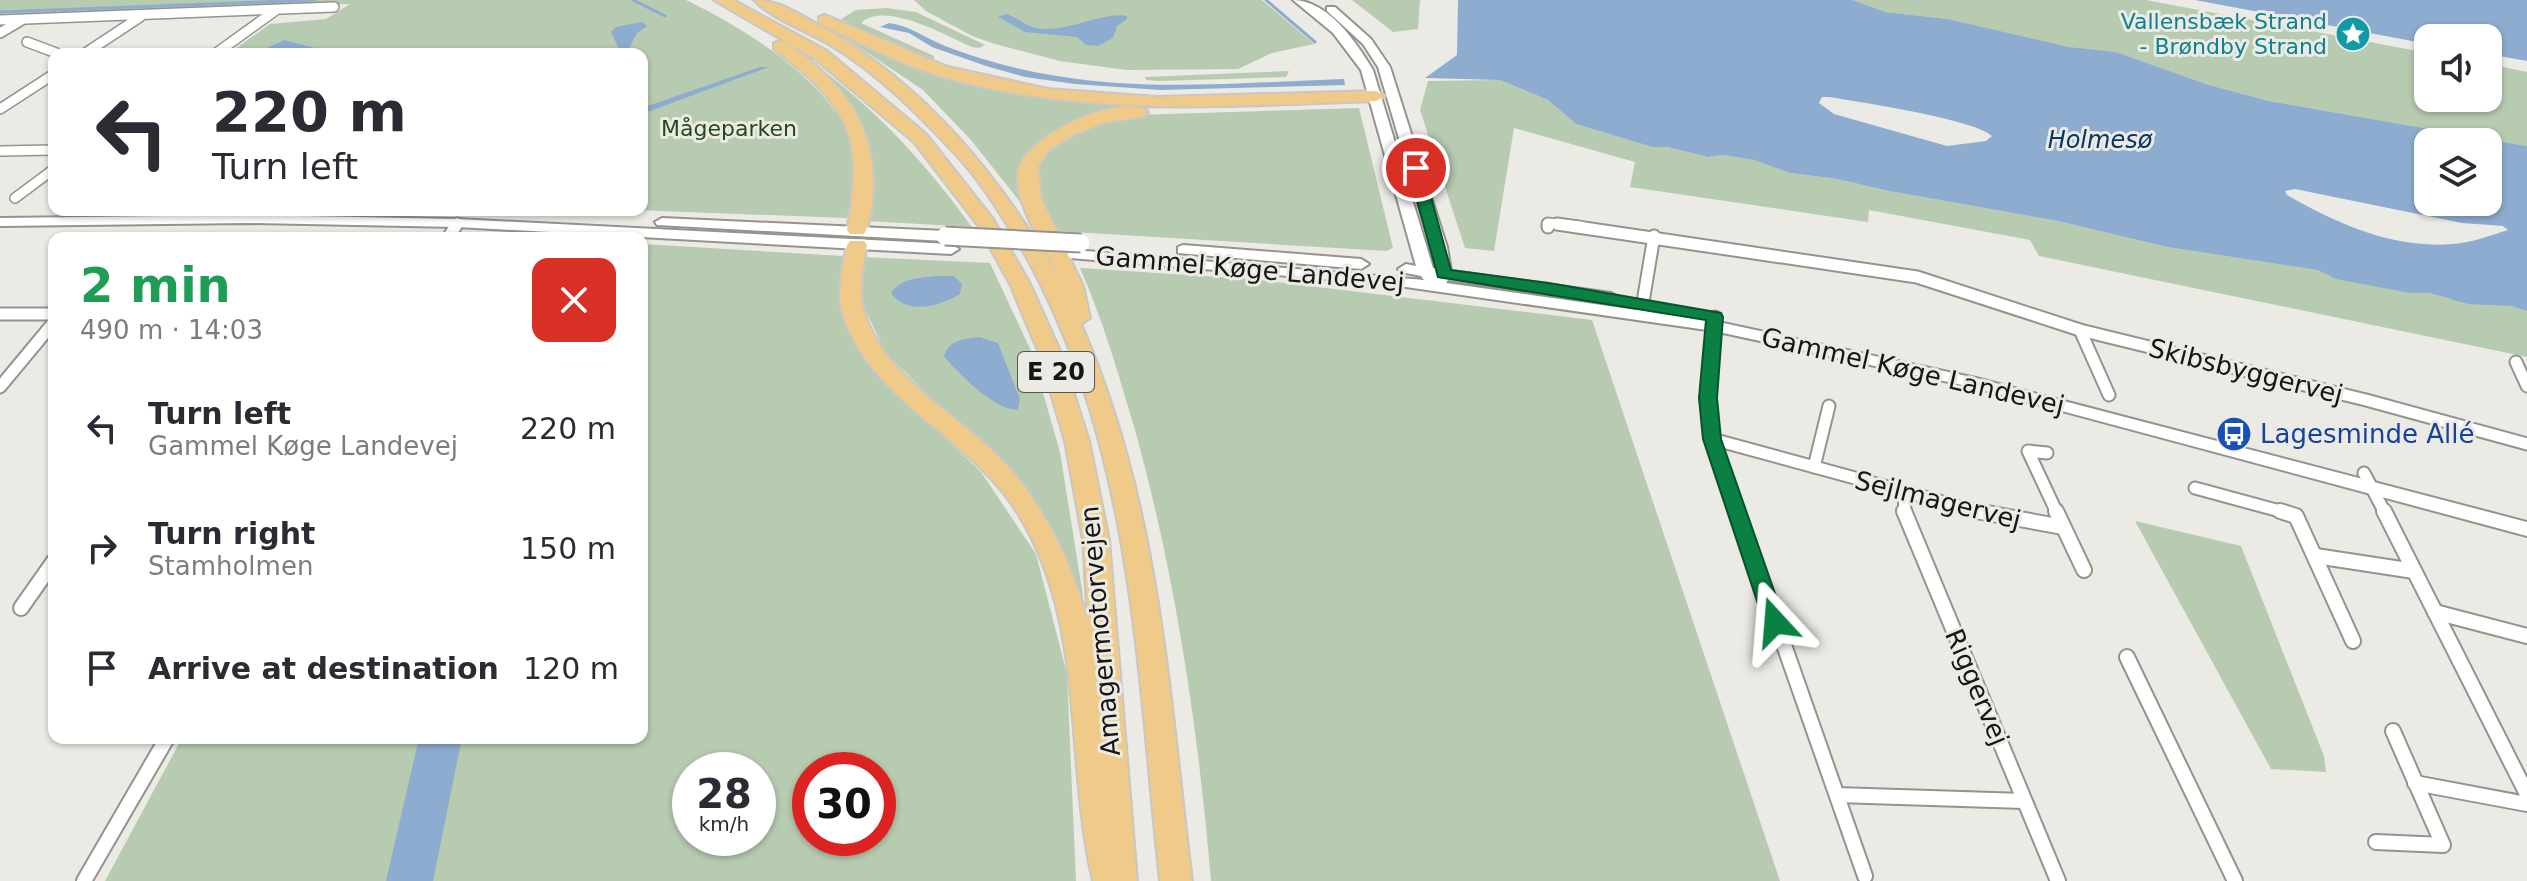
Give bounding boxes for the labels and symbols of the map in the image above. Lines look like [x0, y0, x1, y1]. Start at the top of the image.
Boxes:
place label: Vallensbæk Strand - Brøndby Strand [2121, 9, 2327, 59]
place icon: Vallensbæk Strand - Brøndby Strand [2334, 15, 2372, 53]
park label: Mågeparken [661, 116, 797, 141]
water label: Holmesø [2048, 126, 2153, 154]
pin [1382, 134, 1450, 202]
street label: Gammel Køge Landevej [1094, 241, 1406, 297]
street label: Gammel Køge Landevej [1759, 322, 2067, 420]
street label: Skibsbyggervej [2146, 332, 2346, 410]
road number: E 20 [1018, 352, 1094, 392]
bus stop icon: Lagesminde Allé [2215, 415, 2253, 453]
place label: Lagesminde Allé [2260, 419, 2475, 449]
street label: Sejlmagervej [1852, 465, 2024, 535]
street label: Amagermotorvejen [1074, 505, 1126, 757]
position arrow [1733, 580, 1817, 664]
street label: Riggervej [1939, 624, 2015, 750]
speed limit sign: 30 [792, 752, 896, 856]

